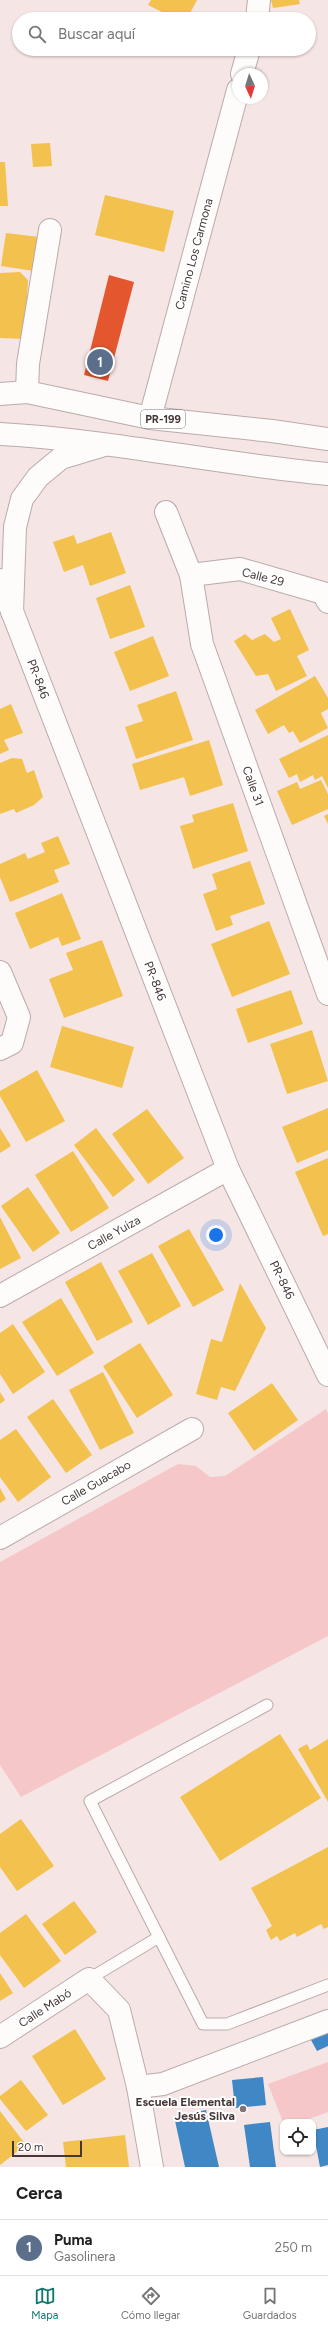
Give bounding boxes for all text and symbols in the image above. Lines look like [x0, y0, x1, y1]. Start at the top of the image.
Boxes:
search box [12, 12, 316, 56]
icon: search [26, 23, 48, 45]
text: Buscar aquí [58, 25, 135, 43]
north arrow [232, 68, 268, 104]
street label: Camino Los Carmona [172, 197, 216, 311]
pin: 1 [87, 347, 113, 377]
road number: PR-199 [141, 410, 185, 428]
street label: Calle 29 [240, 565, 286, 589]
street label: PR-846 [24, 657, 52, 701]
street label: Calle 31 [239, 764, 267, 808]
street label: PR-846 [141, 959, 169, 1003]
street label: Calle Yuiza [85, 1213, 143, 1253]
your location [206, 1225, 226, 1245]
street label: PR-846 [267, 1258, 297, 1302]
street label: Calle Guacabo [59, 1457, 133, 1509]
street label: Calle Mabó [16, 1986, 74, 2030]
place label: Escuela Elemental Jesús Silva [135, 2095, 235, 2123]
marker: Escuela Elemental Jesús Silva [238, 2104, 248, 2114]
map controls [280, 2119, 316, 2155]
button: locate [280, 2119, 316, 2155]
scale bar [12, 2139, 82, 2158]
text: 20 m [18, 2141, 43, 2154]
text: Cerca [16, 2183, 63, 2203]
text: Puma [54, 2231, 93, 2249]
text: 1 [26, 2240, 32, 2255]
text: 250 m [275, 2240, 312, 2255]
text: Gasolinera [54, 2249, 115, 2264]
tab: Mapa [31, 2285, 58, 2322]
tab: Cómo llegar [121, 2285, 180, 2322]
tab: Guardados [243, 2285, 297, 2322]

